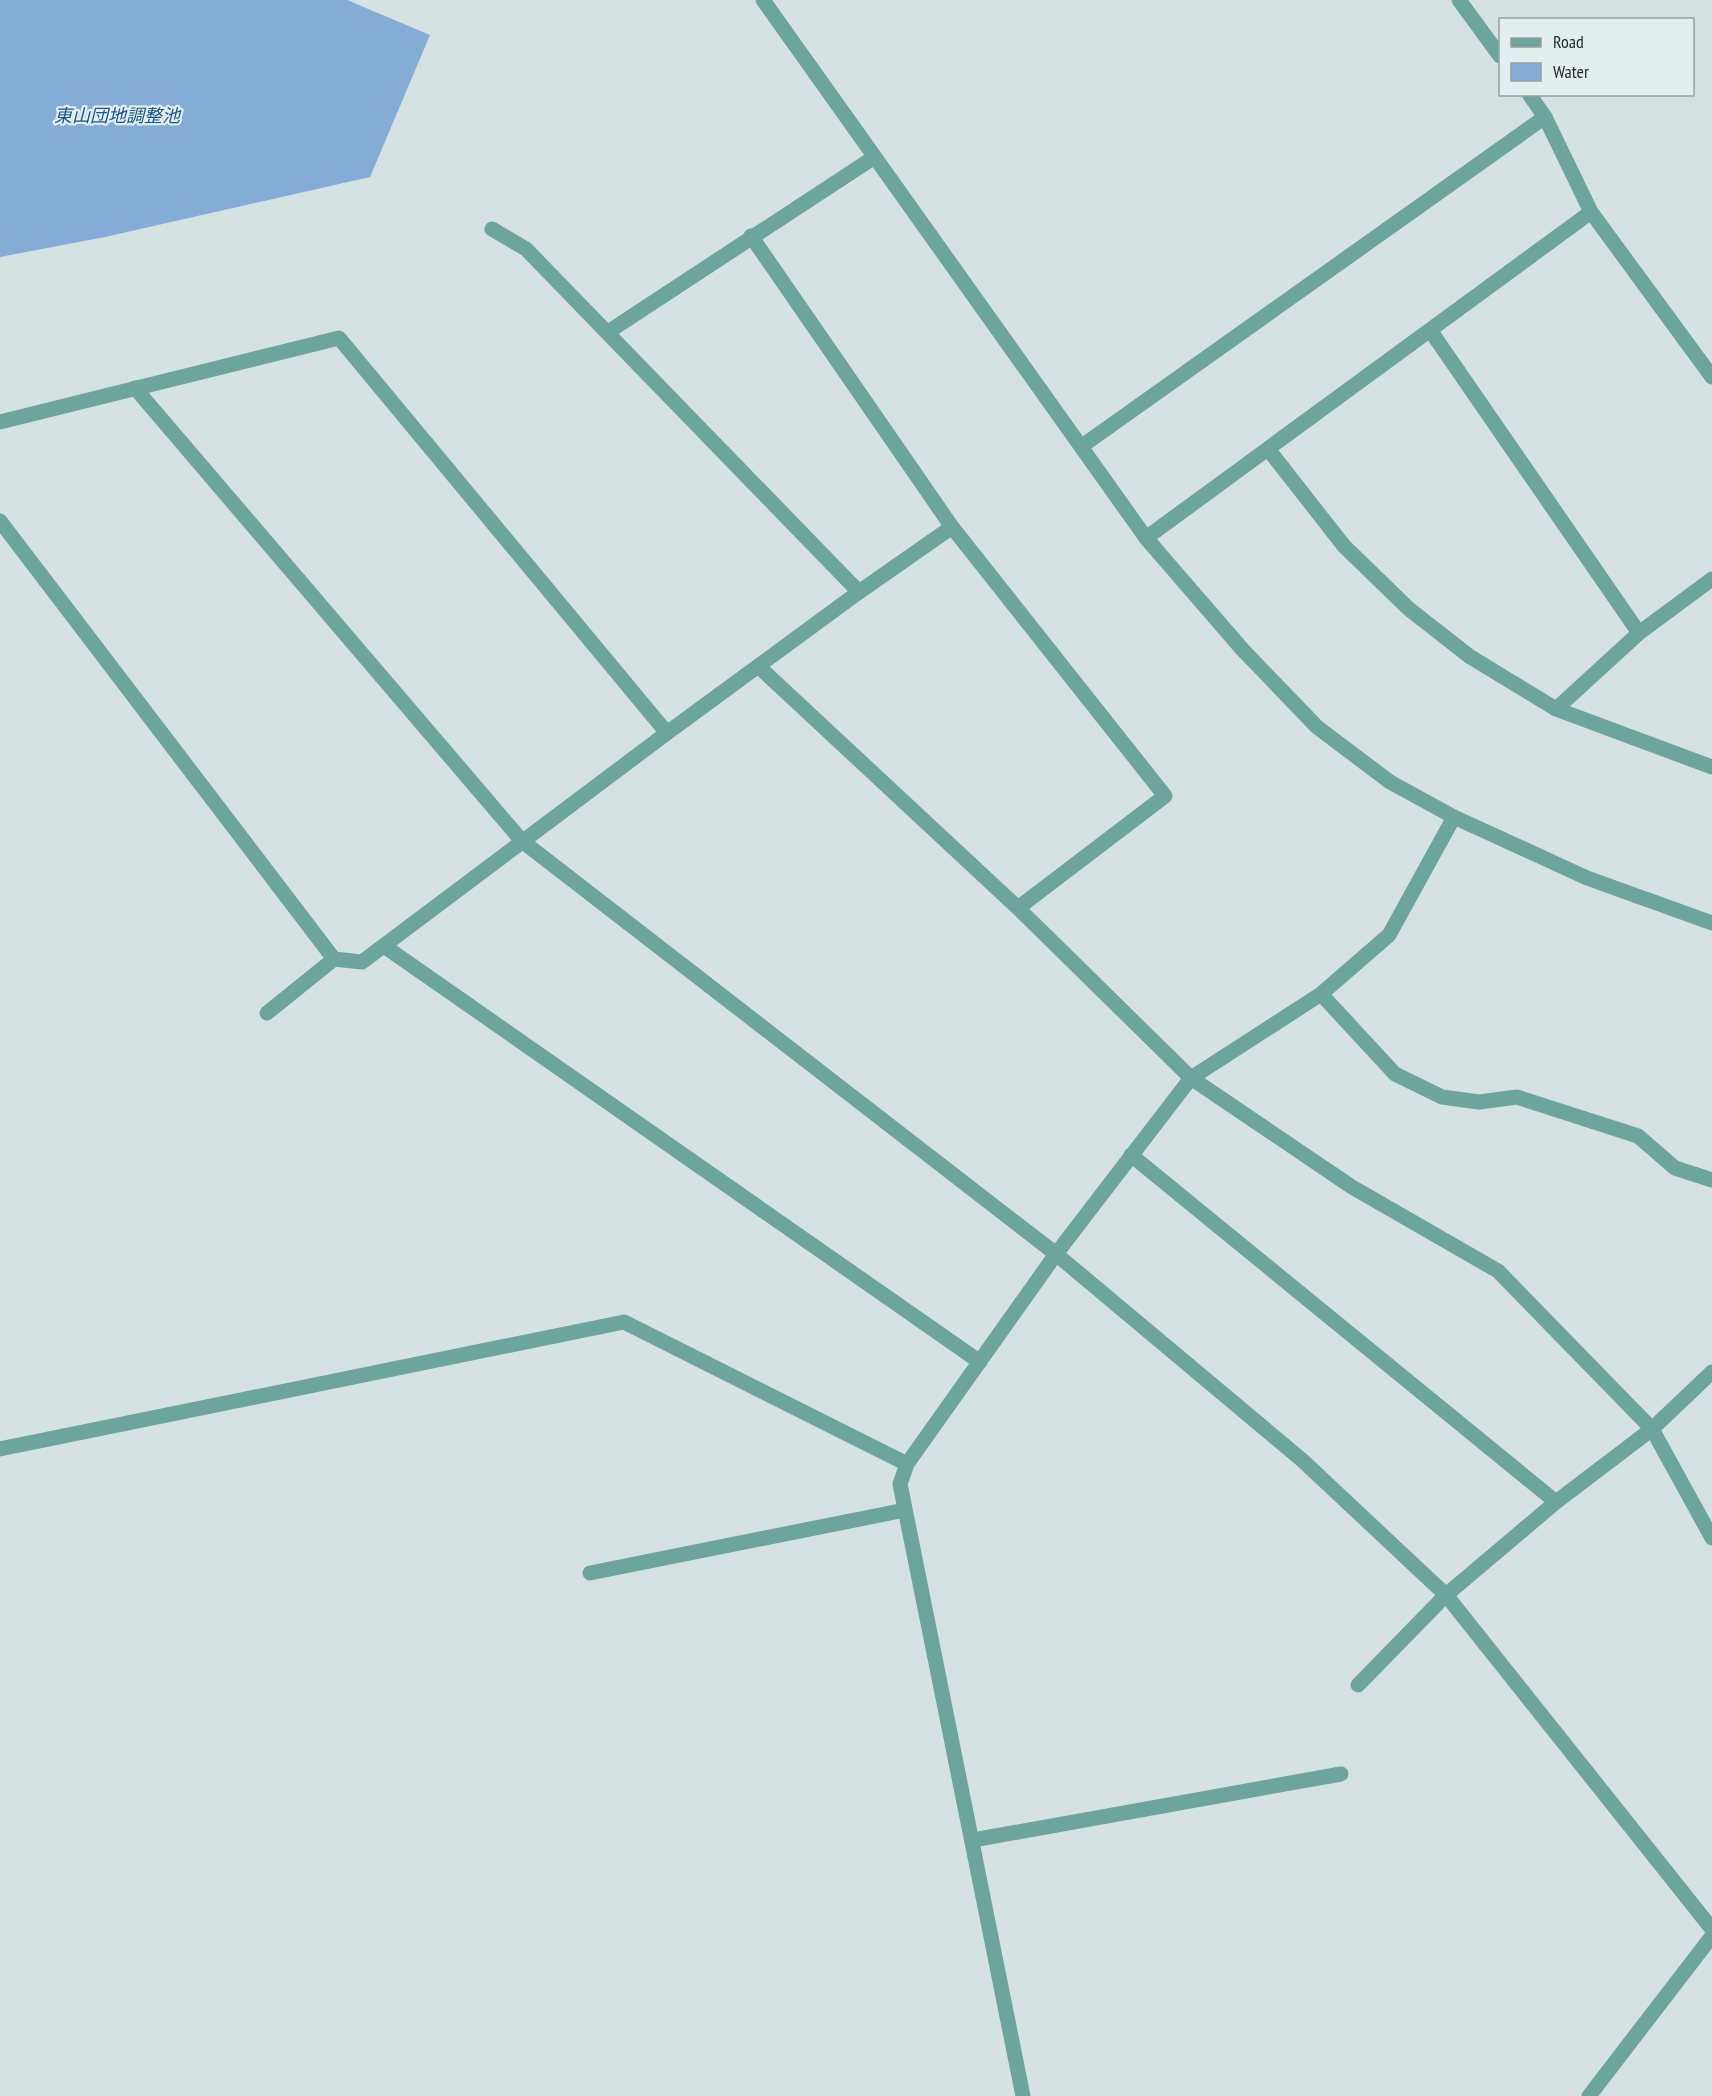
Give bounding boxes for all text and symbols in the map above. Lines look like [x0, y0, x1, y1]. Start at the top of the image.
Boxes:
legend [1499, 18, 1694, 96]
text: Road [1553, 30, 1584, 53]
text: Water [1553, 60, 1589, 83]
water label: 東山団地調整池 [54, 104, 182, 127]

